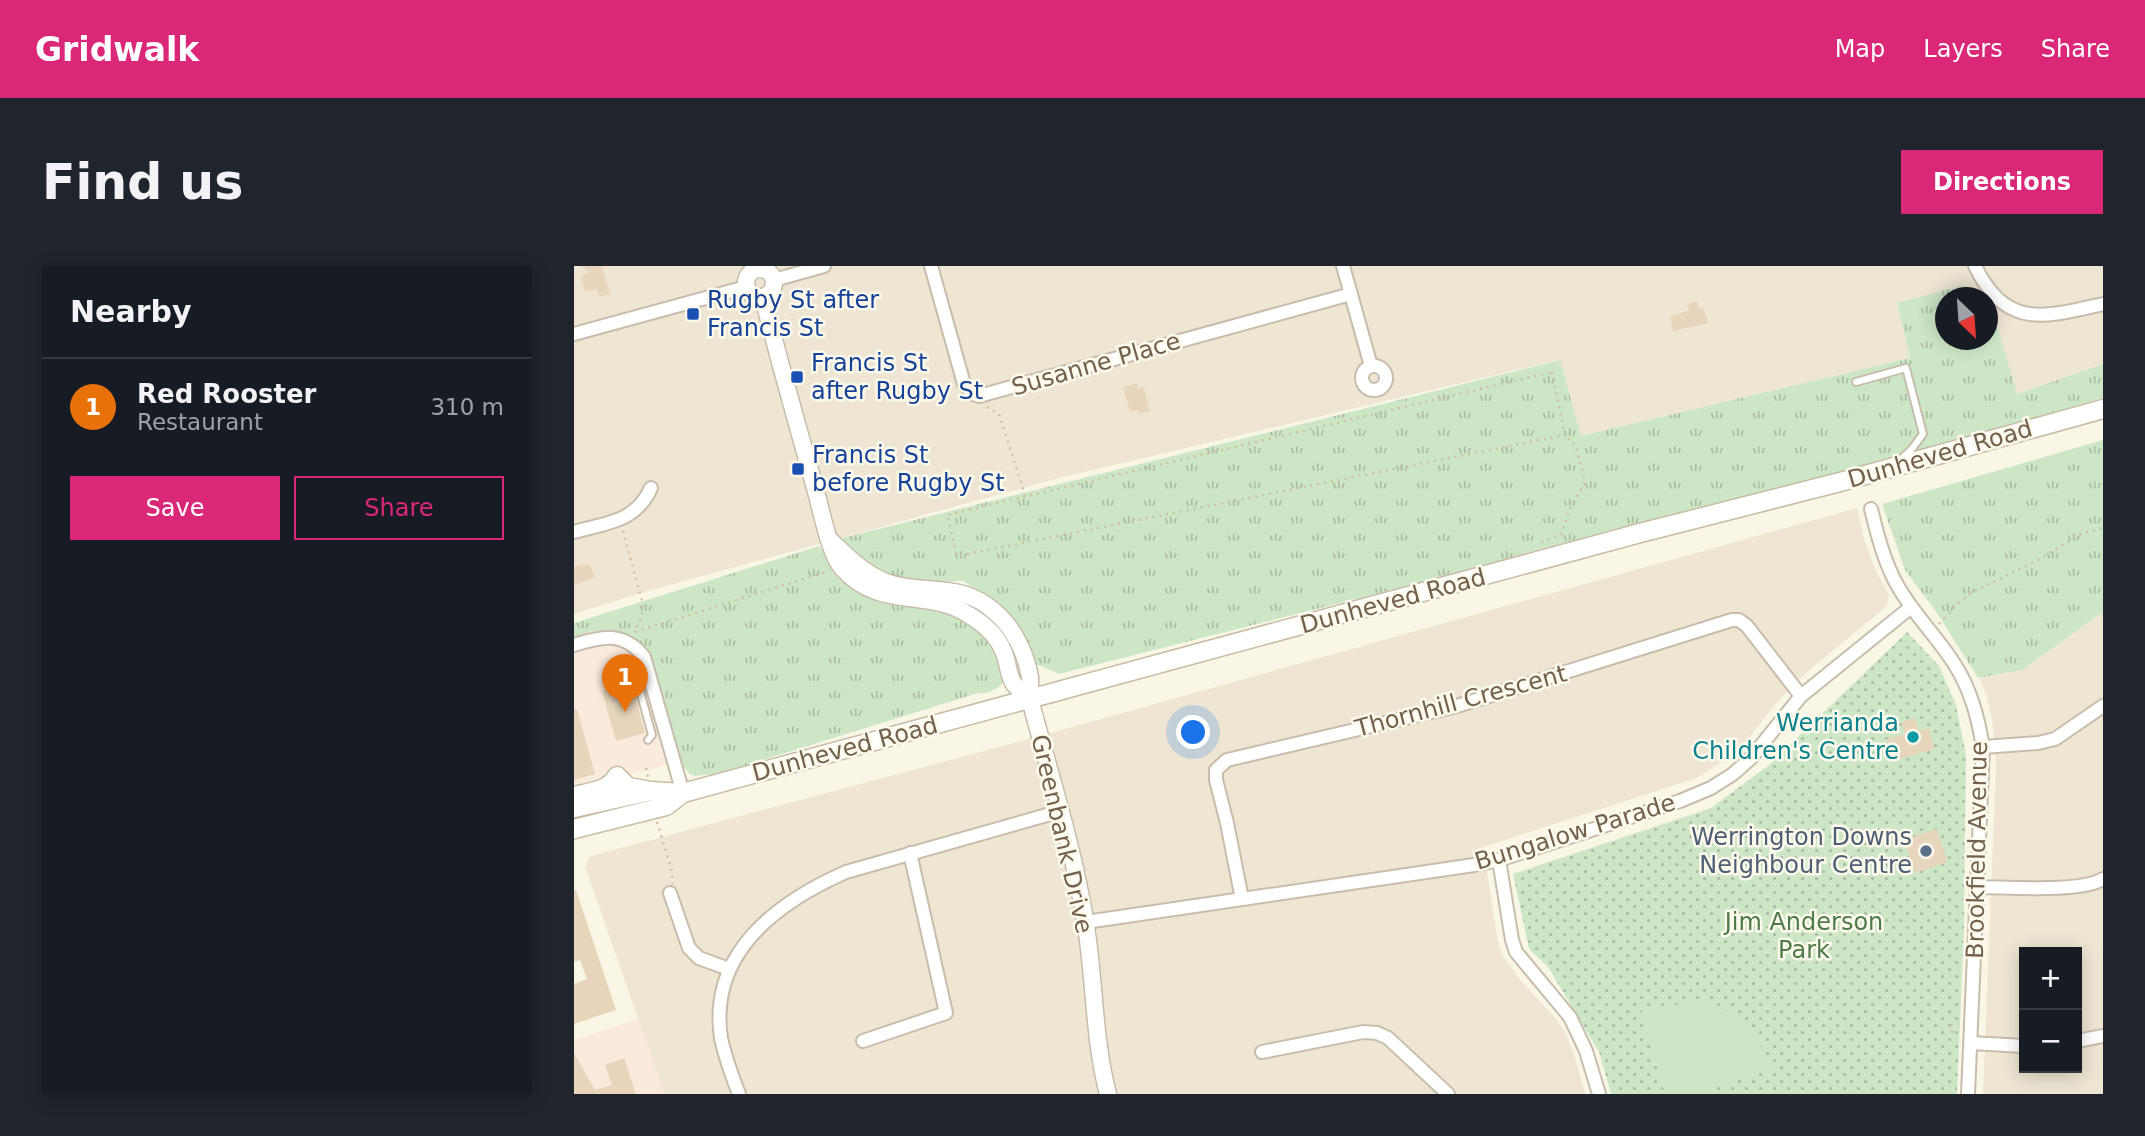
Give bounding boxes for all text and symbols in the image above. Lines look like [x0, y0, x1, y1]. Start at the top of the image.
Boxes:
text: Gridwalk [35, 30, 199, 69]
text: Map [1835, 35, 1885, 63]
text: Layers [1923, 35, 2003, 63]
text: Share [2041, 35, 2110, 63]
button: Directions [1901, 150, 2103, 214]
text: Find us [42, 154, 243, 211]
place label: Rugby St after Francis St [707, 286, 879, 342]
north arrow [1935, 287, 1998, 350]
text: Nearby [70, 294, 192, 329]
marker: Rugby St after Francis St [685, 306, 701, 322]
street label: Susanne Place [1008, 327, 1184, 401]
place label: Francis St after Rugby St [811, 349, 983, 405]
marker: Francis St after Rugby St [789, 369, 805, 385]
text: Red Rooster [137, 379, 316, 409]
text: 1 [85, 394, 101, 420]
text: 310 m [430, 394, 504, 420]
text: Restaurant [137, 409, 263, 435]
street label: Dunheved Road [1844, 414, 2036, 494]
place label: Francis St before Rugby St [812, 441, 1005, 497]
marker: Francis St before Rugby St [790, 461, 806, 477]
button: Save [70, 476, 280, 540]
button: Share [294, 476, 504, 540]
street label: Dunheved Road [1297, 563, 1489, 639]
pin: 1 [602, 654, 648, 712]
street label: Thornhill Crescent [1351, 659, 1570, 743]
place label: Werrianda Children's Centre [1692, 709, 1899, 765]
street label: Dunheved Road [749, 711, 941, 787]
your location [1176, 715, 1210, 749]
marker: Werrianda Children's Centre [1905, 729, 1921, 745]
street label: Greenbank Drive [1025, 732, 1099, 936]
street label: Brookfield Avenue [1961, 741, 1993, 959]
street label: Bungalow Parade [1471, 788, 1679, 876]
place label: Werrington Downs Neighbour Centre [1691, 823, 1912, 879]
marker: Werrington Downs Neighbour Centre [1918, 843, 1934, 859]
park label: Jim Anderson Park [1723, 908, 1883, 964]
map controls [2019, 947, 2082, 1073]
button: + [2019, 947, 2082, 1010]
button: − [2019, 1010, 2082, 1073]

